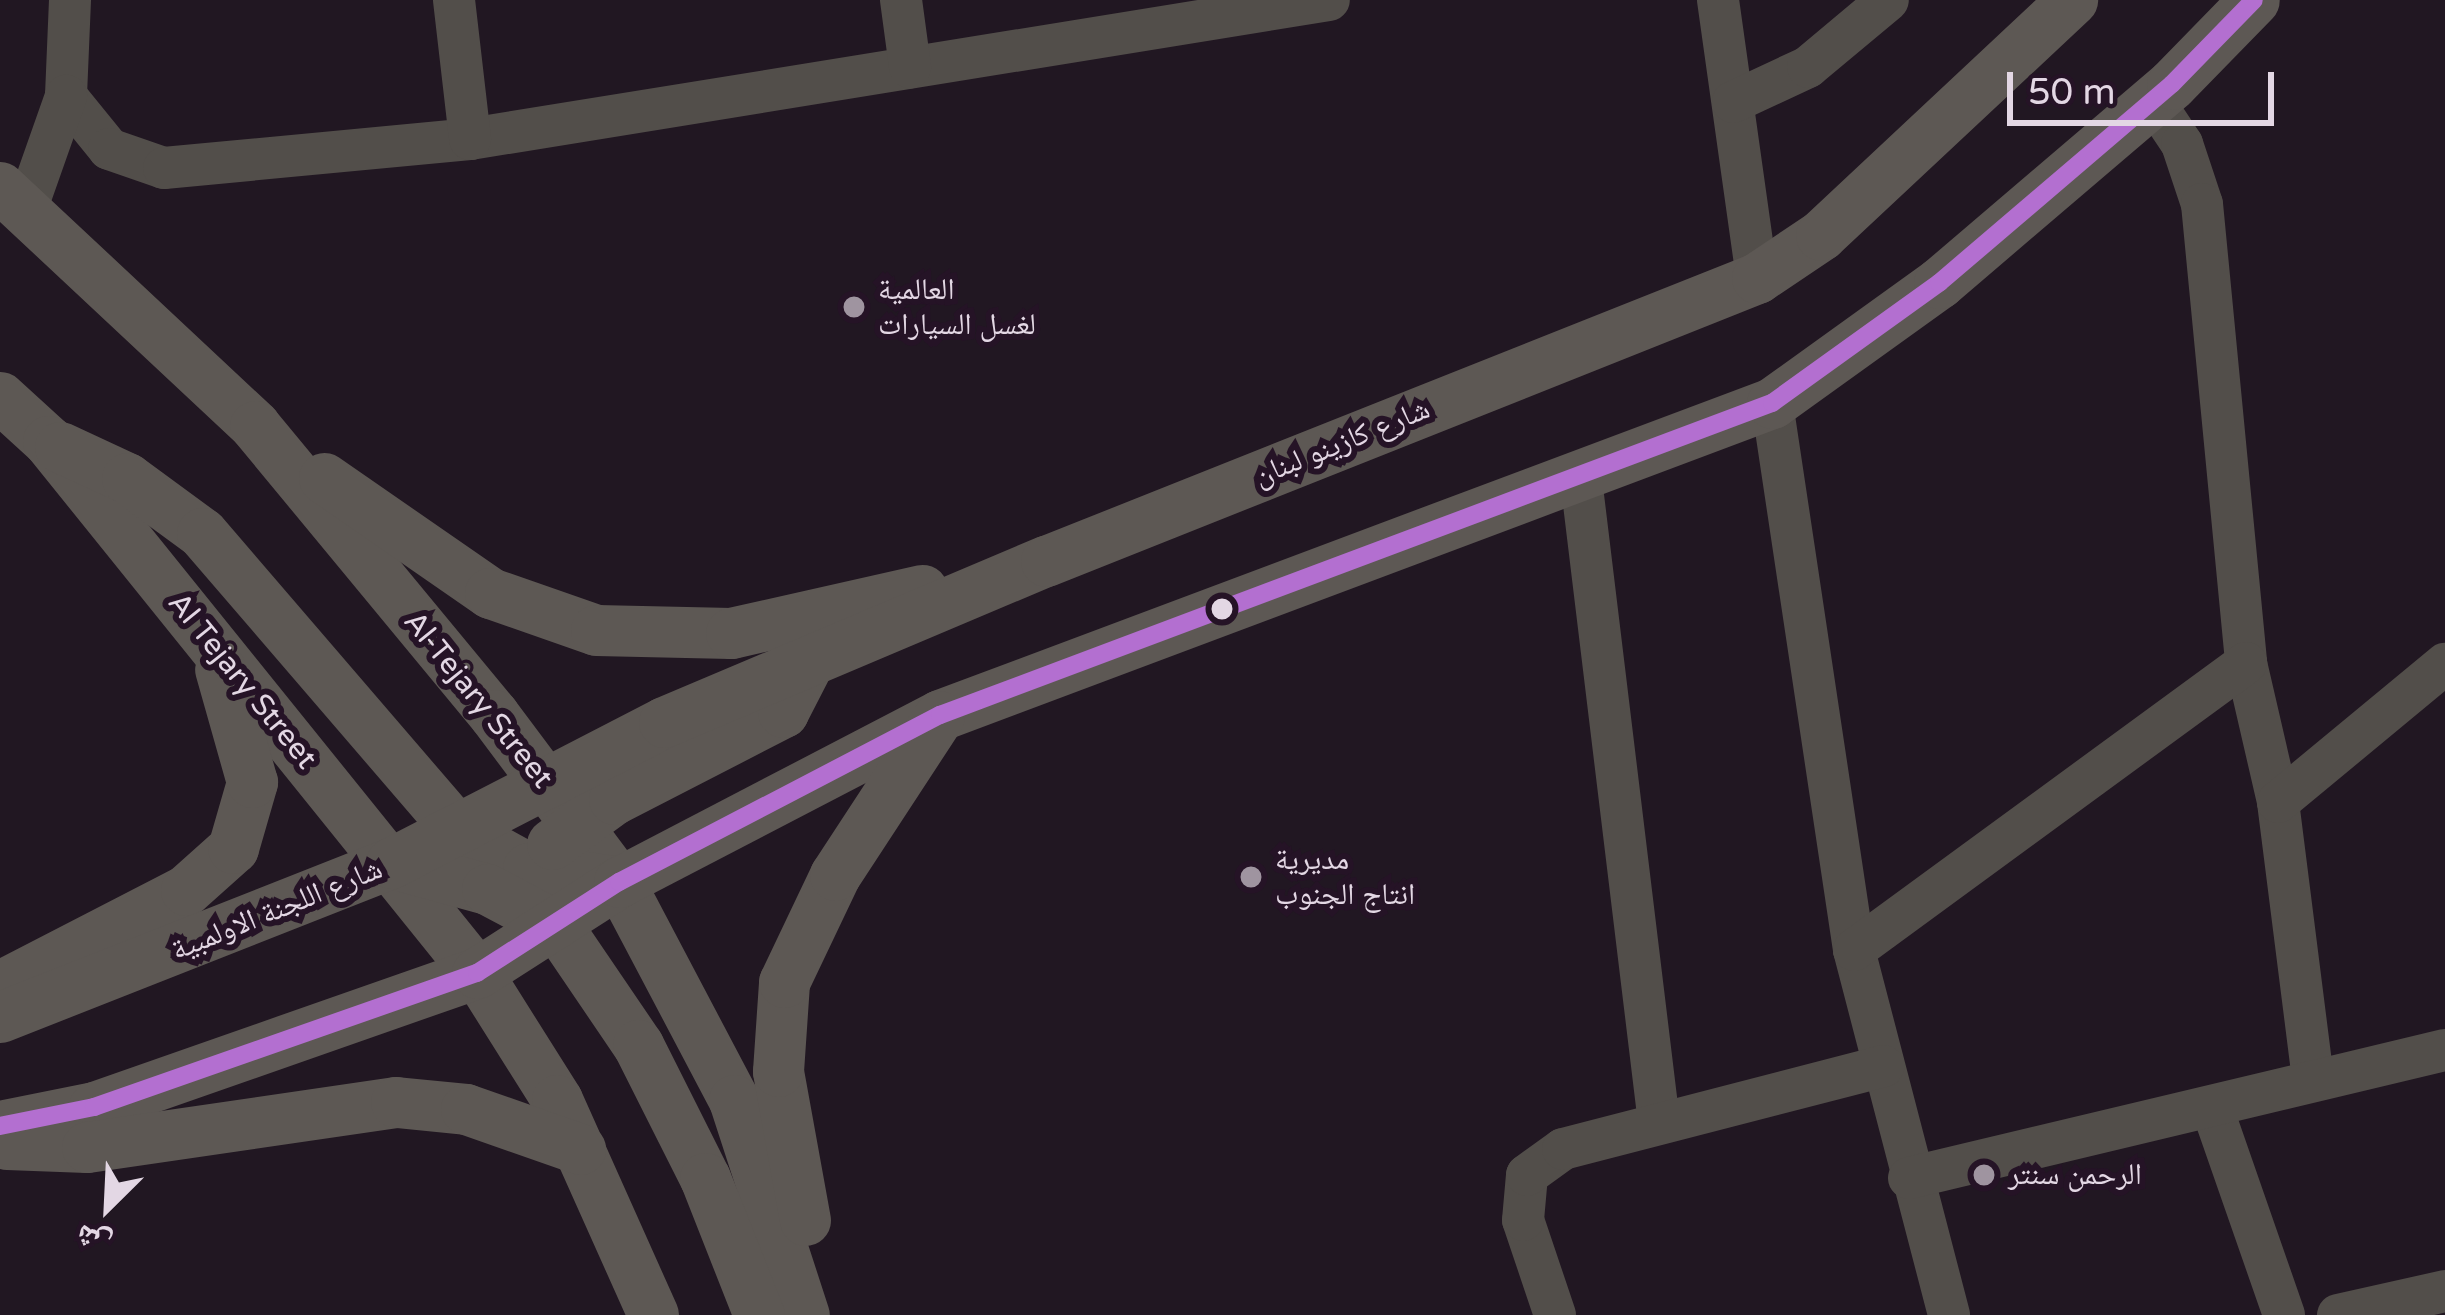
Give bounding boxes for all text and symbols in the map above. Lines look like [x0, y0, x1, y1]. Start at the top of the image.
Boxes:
scale bar [2013, 48, 2280, 122]
text: 50 m [2028, 71, 2116, 114]
place label: العالمية لغسل السيارات [878, 272, 1036, 342]
marker: العالمية لغسل السيارات [841, 294, 867, 320]
street label: شارع كازينو لبنان [1249, 391, 1435, 495]
street label: Al Tejary Street [160, 586, 324, 776]
unlabelled marker [1211, 598, 1233, 620]
street label: Al-Tejary Street [396, 604, 560, 796]
place label: مديرية انتاج الجنوب [1275, 842, 1415, 912]
street label: شارع اللجنة الاولمبية [166, 851, 388, 969]
marker: مديرية انتاج الجنوب [1238, 864, 1264, 890]
north arrow [48, 1147, 168, 1267]
place label: الرحمن سنتر [2008, 1157, 2142, 1193]
marker: الرحمن سنتر [1971, 1162, 1997, 1188]
text: ش [69, 1215, 117, 1265]

